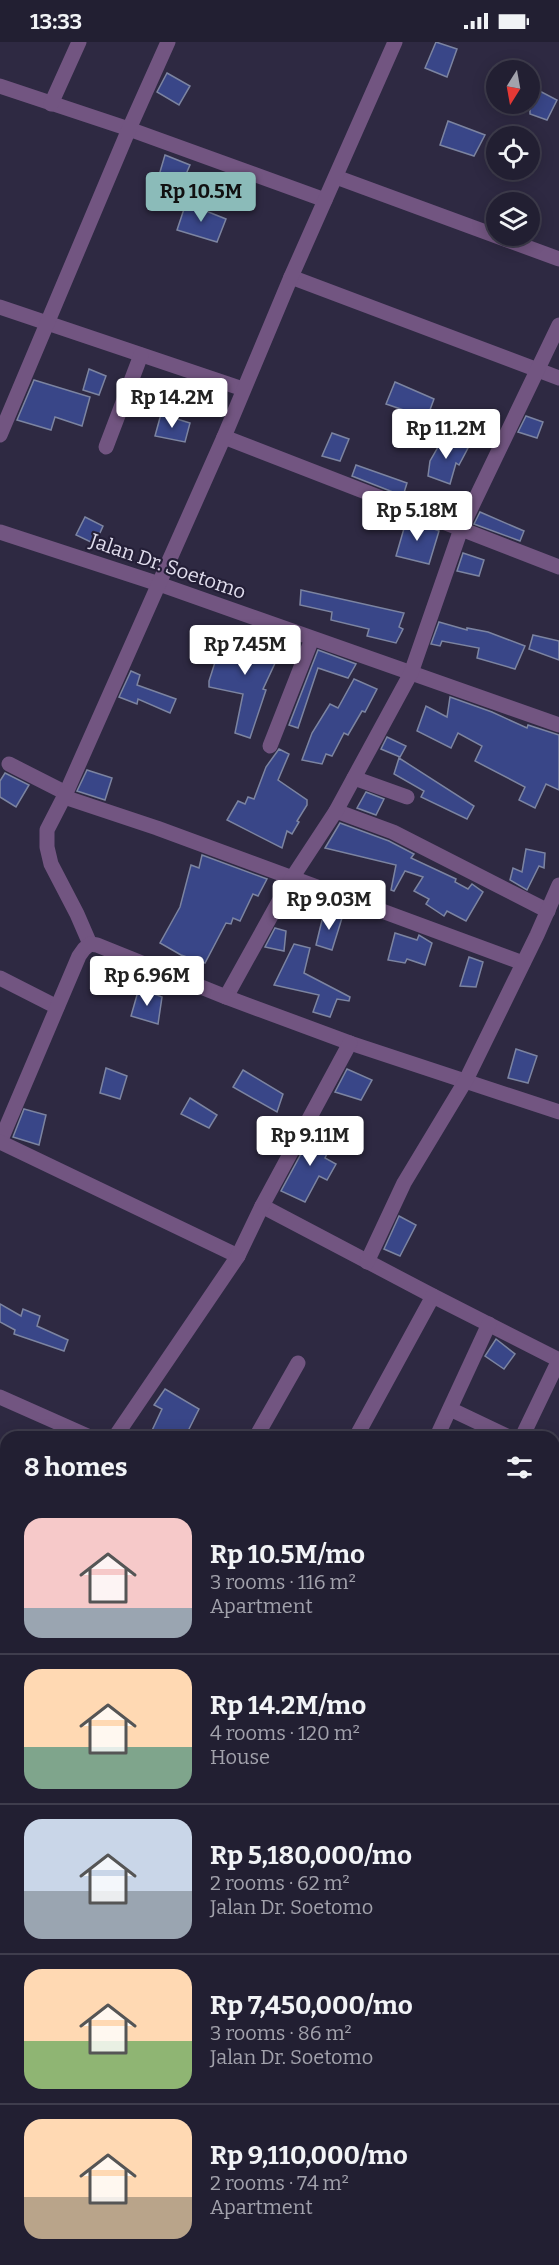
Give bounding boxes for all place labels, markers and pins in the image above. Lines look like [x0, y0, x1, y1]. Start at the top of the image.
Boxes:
pin: Rp 10.5M [139, 172, 263, 223]
pin: Rp 14.2M [110, 378, 234, 429]
pin: Rp 11.2M [384, 409, 508, 460]
pin: Rp 5.18M [355, 491, 479, 542]
pin: Rp 7.45M [183, 625, 307, 676]
pin: Rp 9.03M [267, 880, 391, 931]
pin: Rp 6.96M [85, 956, 209, 1007]
pin: Rp 9.11M [248, 1116, 372, 1167]

